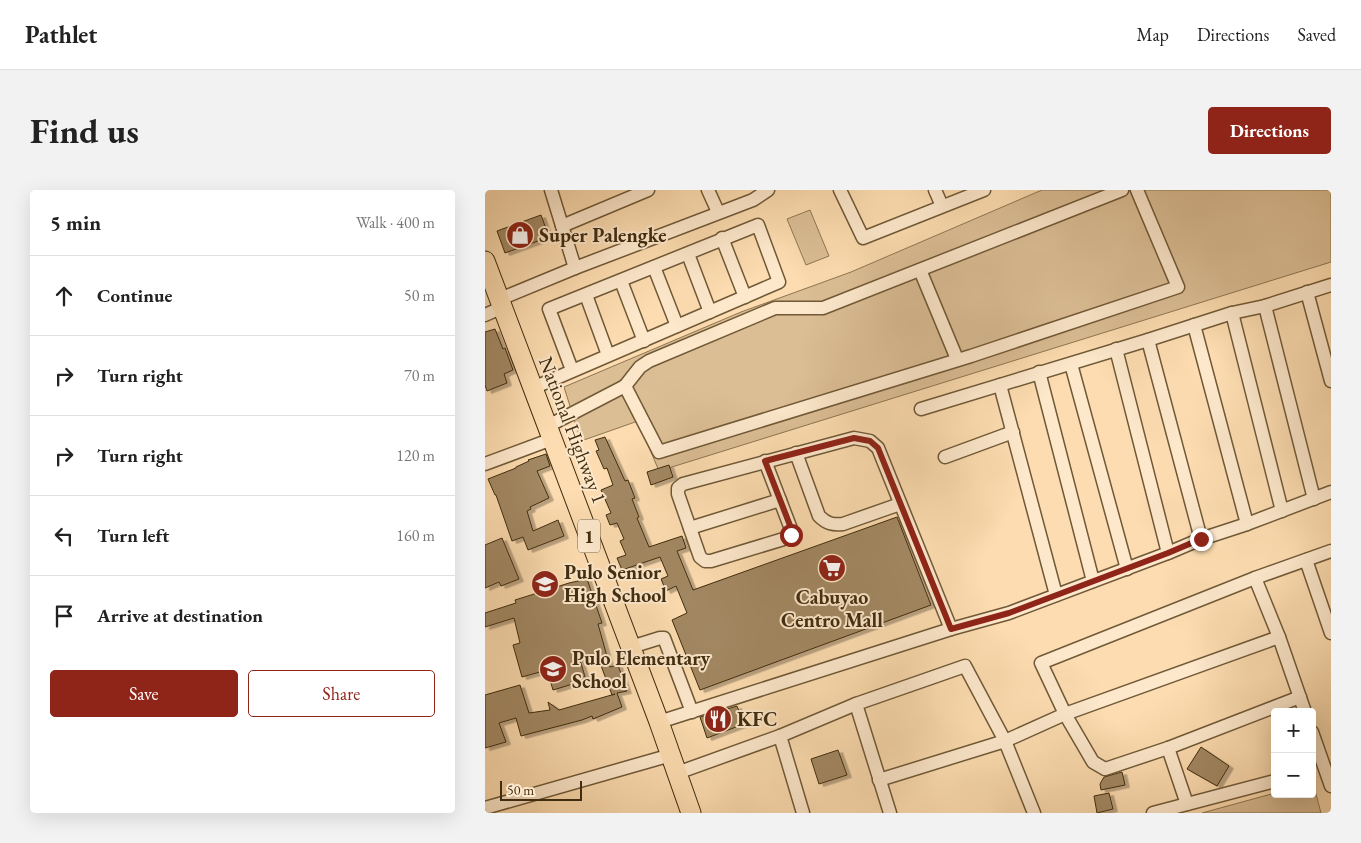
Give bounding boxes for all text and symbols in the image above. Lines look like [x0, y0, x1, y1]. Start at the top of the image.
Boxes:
text: Pathlet [25, 19, 97, 50]
text: Map [1137, 23, 1169, 46]
text: Directions [1197, 23, 1269, 46]
text: Saved [1297, 23, 1336, 46]
button: Directions [1208, 107, 1331, 154]
text: Find us [30, 108, 139, 153]
text: 5 min [50, 209, 101, 236]
text: Walk · 400 m [356, 212, 435, 233]
shop icon: Super Palengke [505, 220, 535, 250]
place label: Super Palengke [539, 222, 667, 248]
icon: ahead [50, 282, 78, 310]
text: Continue [97, 283, 172, 308]
text: 50 m [404, 285, 435, 306]
street label: National Highway 1 [533, 353, 613, 507]
icon: right [50, 362, 78, 390]
text: Turn right [97, 363, 183, 388]
text: 70 m [404, 365, 435, 386]
icon: right [50, 442, 78, 470]
text: Turn right [97, 443, 183, 468]
text: 120 m [396, 445, 435, 466]
road number: 1 [578, 520, 600, 552]
icon: left [50, 522, 78, 550]
text: Turn left [97, 523, 169, 548]
route start [780, 524, 803, 547]
text: 160 m [396, 525, 435, 546]
route end [1190, 528, 1213, 551]
supermarket icon: Cabuyao Centro Mall [817, 553, 847, 583]
place label: Pulo Senior High School [564, 559, 667, 608]
school or university icon: Pulo Senior High School [530, 569, 560, 599]
place label: Cabuyao Centro Mall [781, 584, 883, 633]
icon: arrive [50, 602, 78, 630]
text: Arrive at destination [97, 603, 263, 628]
place label: Pulo Elementary School [572, 645, 711, 694]
school or university icon: Pulo Elementary School [538, 654, 568, 684]
button: Save [50, 670, 238, 717]
button: Share [248, 670, 435, 717]
restaurant icon: KFC [703, 704, 733, 734]
place label: KFC [737, 706, 777, 732]
map controls [1271, 708, 1316, 798]
button: + [1271, 708, 1316, 753]
button: − [1271, 753, 1316, 798]
scale bar [500, 778, 583, 801]
text: 50 m [507, 781, 534, 799]

